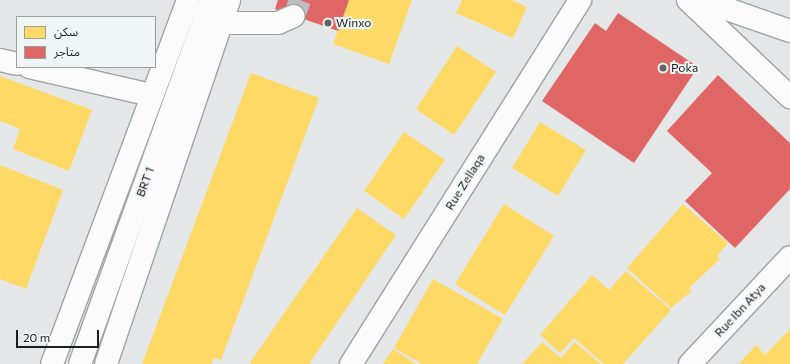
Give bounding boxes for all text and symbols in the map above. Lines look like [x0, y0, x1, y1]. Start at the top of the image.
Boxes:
legend [16, 16, 156, 68]
place label: Winxo [336, 16, 371, 30]
marker: Winxo [323, 18, 333, 28]
text: سكن [54, 24, 78, 38]
text: متاجر [54, 44, 80, 58]
place label: Poka [671, 61, 698, 75]
marker: Poka [658, 63, 668, 73]
street label: Rue Zellaqa [442, 151, 488, 213]
street label: BRT 1 [133, 165, 157, 199]
street label: Rue Ibn Atya [712, 280, 768, 340]
scale bar [18, 322, 101, 348]
text: 20 m [23, 330, 50, 344]

